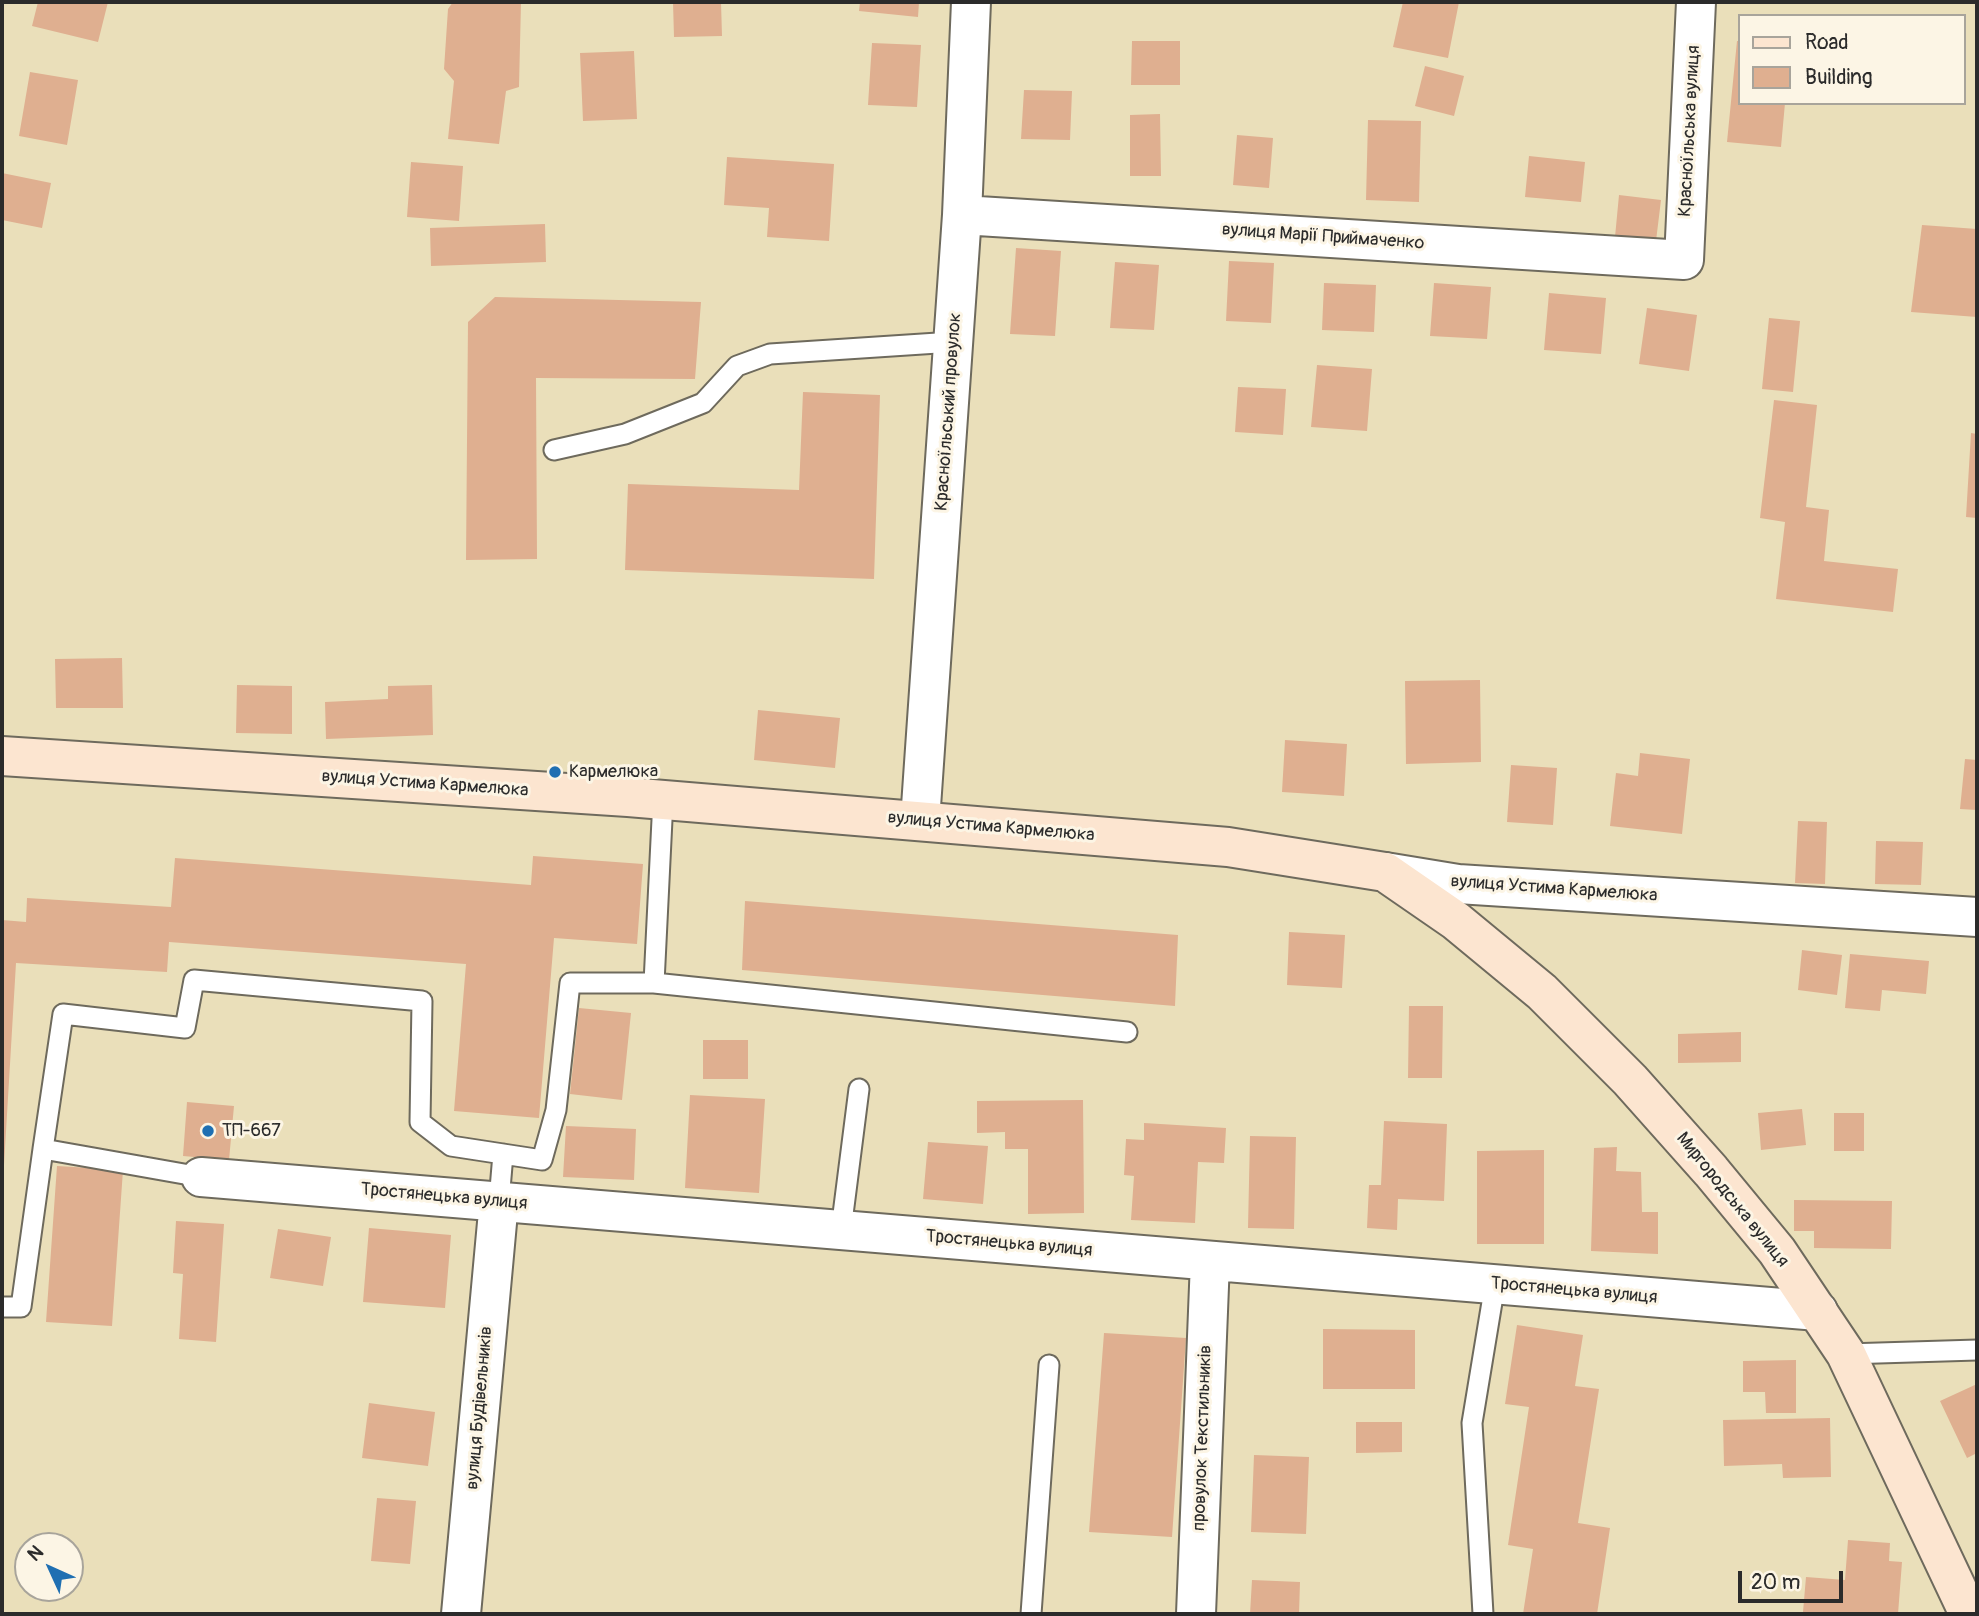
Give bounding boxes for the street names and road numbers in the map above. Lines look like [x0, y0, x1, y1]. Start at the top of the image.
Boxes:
street label: Красноїльська вулиця [1675, 45, 1705, 217]
street label: вулиця Марії Приймаченко [1221, 219, 1425, 255]
street label: Красноїльський провулок [931, 312, 967, 512]
street label: вулиця Устима Кармелюка [321, 766, 529, 802]
street label: вулиця Устима Кармелюка [887, 807, 1095, 847]
street label: вулиця Устима Кармелюка [1450, 871, 1658, 907]
street label: Миргородська вулиця [1671, 1128, 1793, 1272]
street label: Тростянецька вулиця [360, 1179, 528, 1215]
street label: Тростянецька вулиця [925, 1226, 1093, 1262]
street label: Тростянецька вулиця [1490, 1273, 1658, 1309]
street label: вулиця Будівельників [462, 1325, 498, 1491]
street label: провулок Текстильників [1189, 1345, 1217, 1531]

